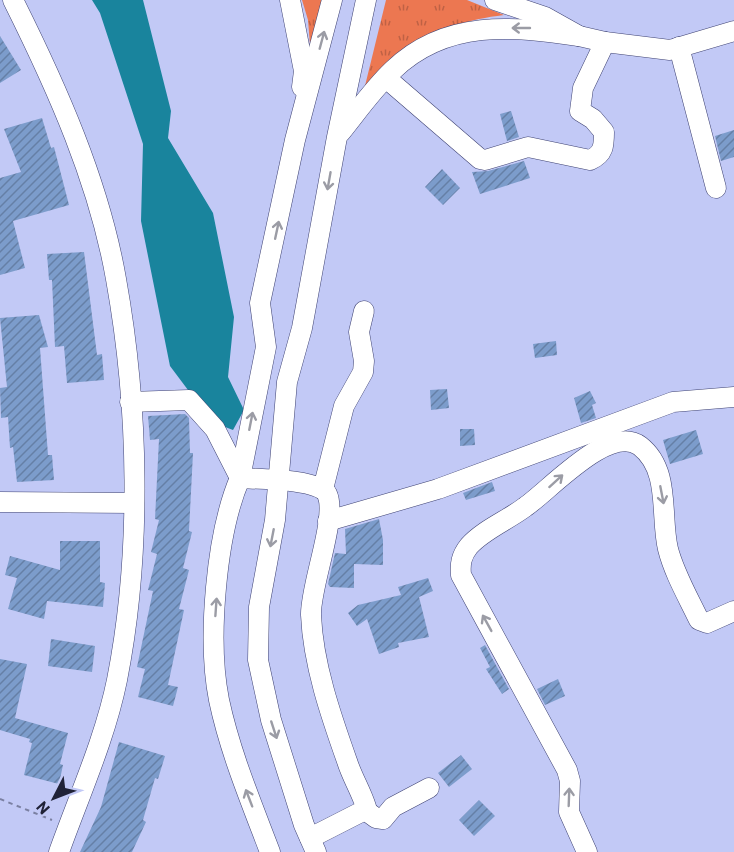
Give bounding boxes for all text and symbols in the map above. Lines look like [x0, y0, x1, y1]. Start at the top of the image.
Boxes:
one-way arrow [511, 23, 531, 34]
one-way arrow [316, 31, 328, 50]
one-way arrow [323, 170, 334, 190]
one-way arrow [271, 220, 283, 239]
one-way arrow [246, 412, 257, 431]
one-way arrow [548, 474, 563, 488]
one-way arrow [657, 485, 668, 504]
one-way arrow [266, 528, 277, 548]
one-way arrow [211, 598, 222, 618]
one-way arrow [481, 615, 493, 632]
one-way arrow [269, 720, 280, 739]
north arrow [24, 768, 84, 828]
one-way arrow [563, 788, 575, 808]
one-way arrow [243, 789, 254, 807]
text: N [32, 798, 53, 819]

